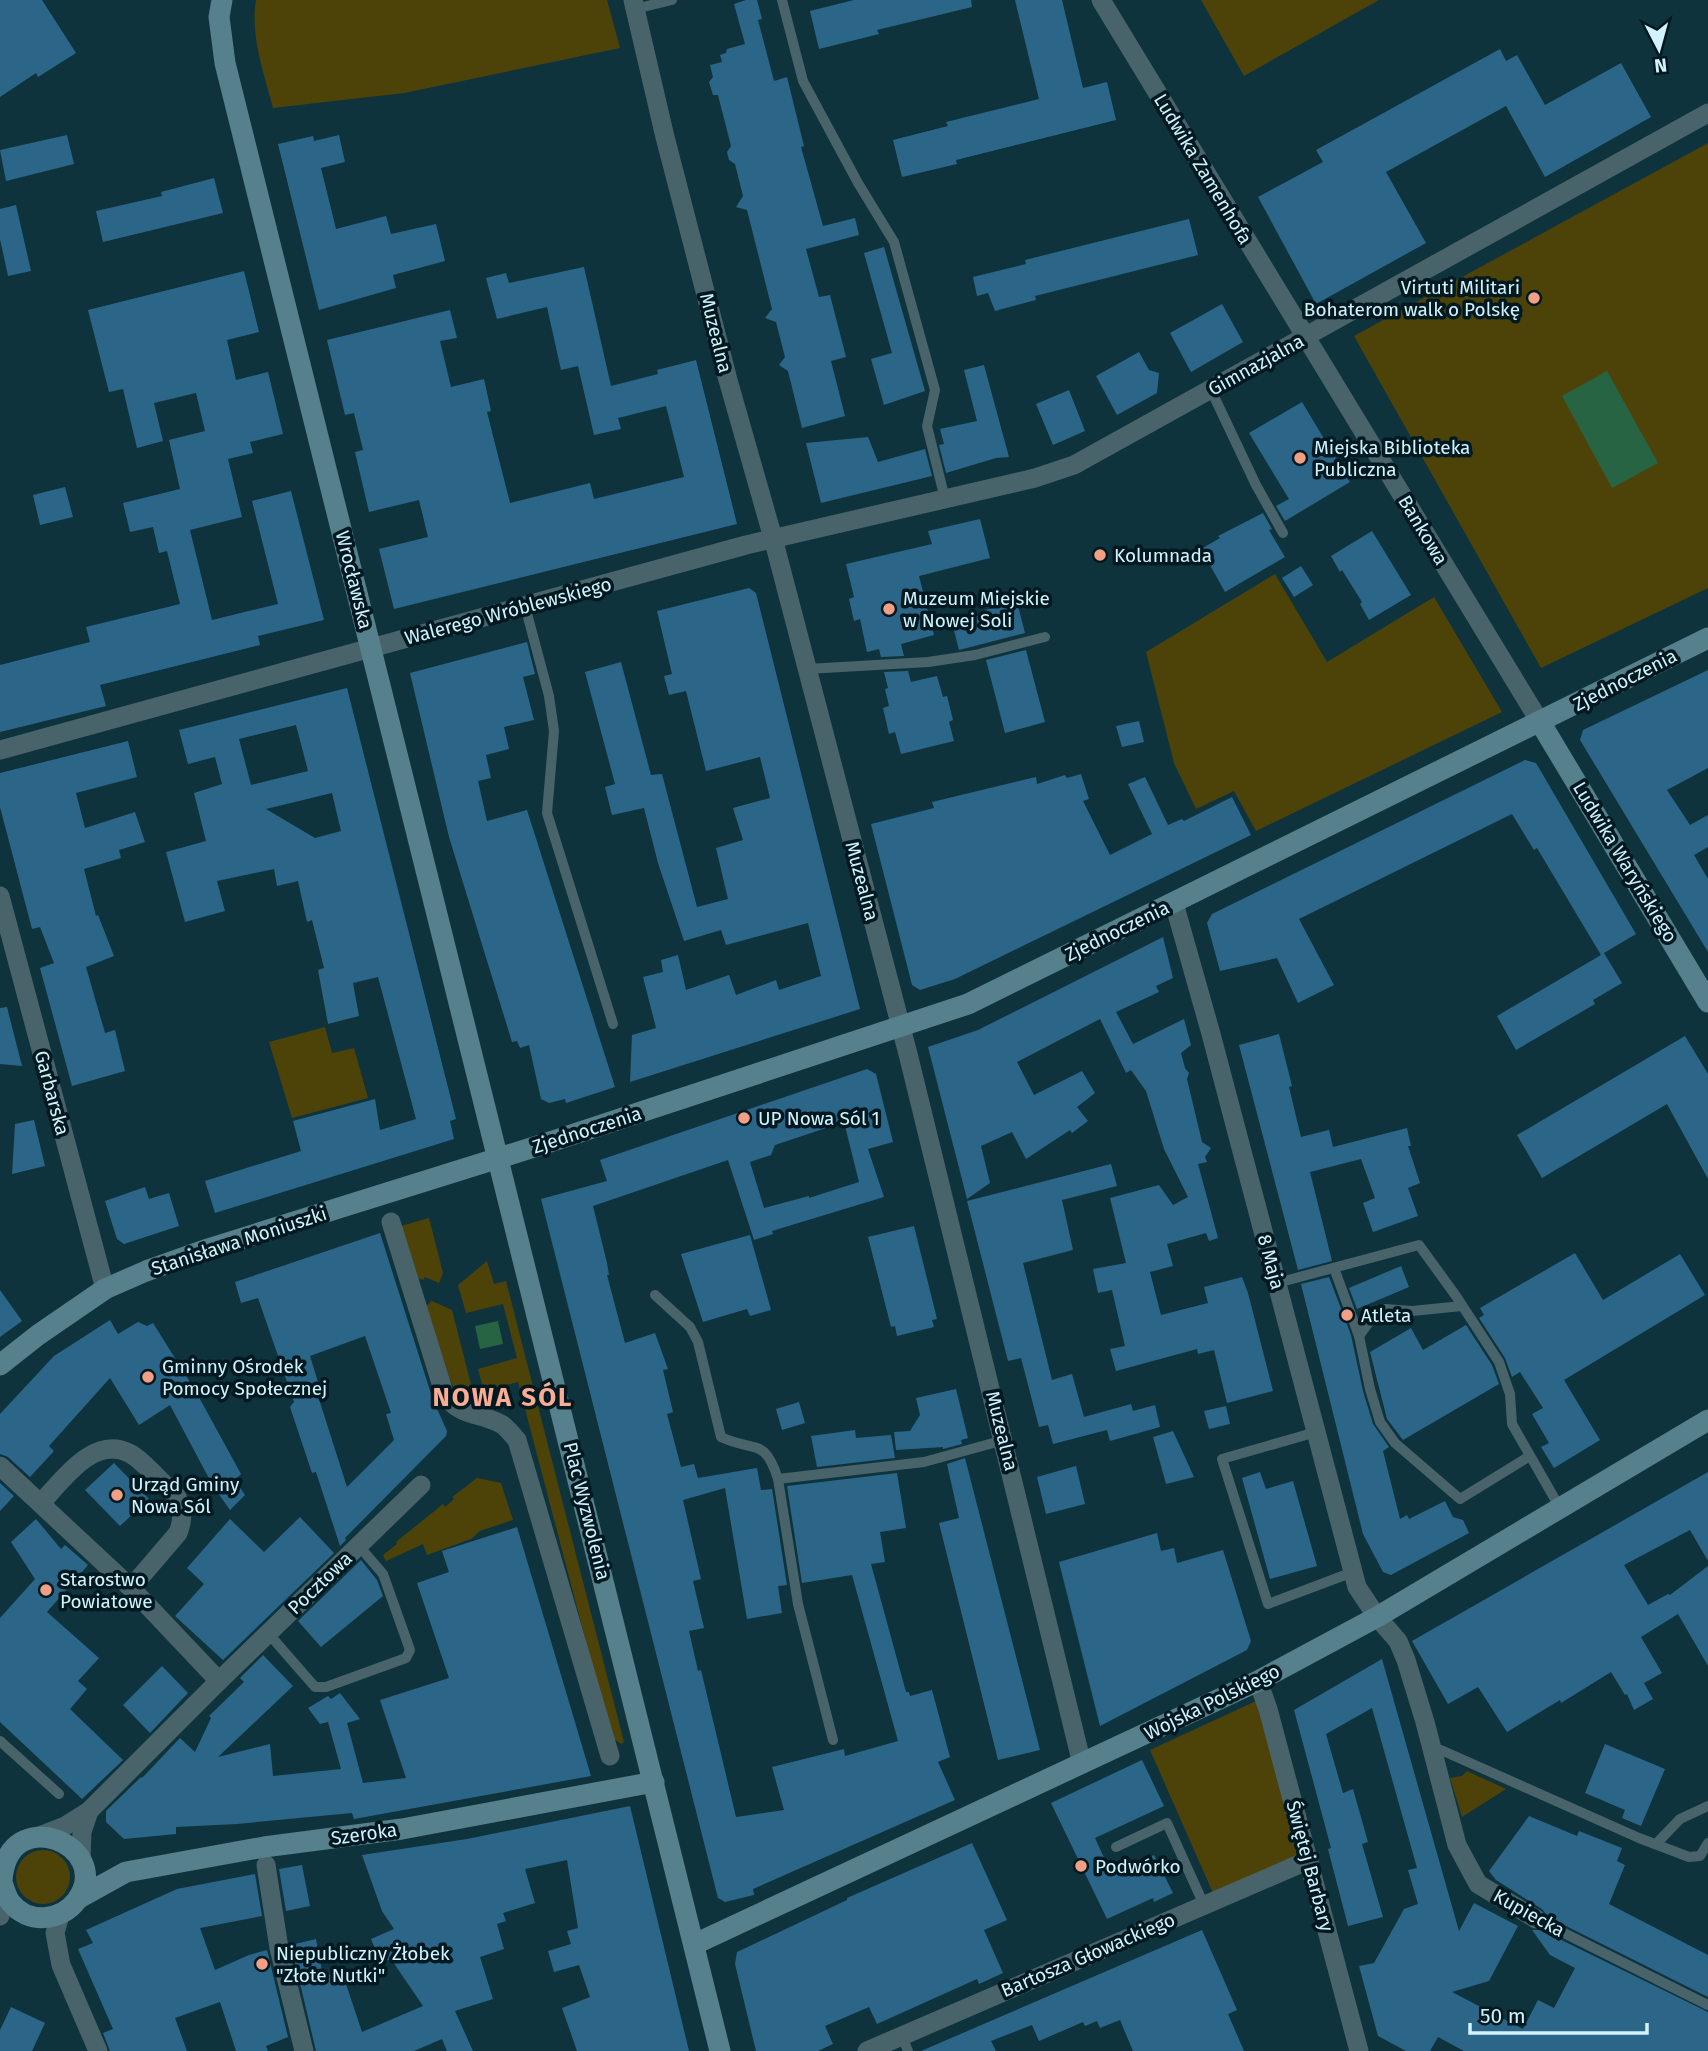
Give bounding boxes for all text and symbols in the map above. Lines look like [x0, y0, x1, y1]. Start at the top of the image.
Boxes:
north arrow [1624, 14, 1694, 84]
text: N [1653, 53, 1668, 78]
street label: Ludwika Zamenhofa [1149, 90, 1257, 248]
place label: Virtuti Militari Bohaterom walk o Polskę [1304, 276, 1520, 321]
marker: Virtuti Militari Bohaterom walk o Polskę [1526, 290, 1542, 306]
street label: Muzealna [695, 291, 737, 375]
street label: Gimnazjalna [1204, 329, 1308, 401]
place label: Miejska Biblioteka Publiczna [1314, 436, 1470, 481]
marker: Miejska Biblioteka Publiczna [1292, 450, 1308, 466]
street label: Bankowa [1393, 491, 1453, 569]
street label: Wrocławska [331, 528, 377, 632]
place label: Kolumnada [1114, 544, 1212, 567]
marker: Kolumnada [1092, 547, 1108, 563]
street label: Walerego Wróblewskiego [402, 572, 614, 650]
place label: Muzeum Miejskie w Nowej Soli [903, 587, 1050, 632]
marker: Muzeum Miejskie w Nowej Soli [881, 601, 897, 617]
street label: Zjednoczenia [1569, 644, 1681, 716]
street label: Ludwika Waryńskiego [1568, 777, 1682, 947]
street label: Muzealna [840, 839, 884, 923]
street label: Zjednoczenia [1061, 896, 1173, 966]
street label: Garbarska [30, 1048, 74, 1138]
street label: Zjednoczenia [530, 1102, 644, 1158]
place label: UP Nowa Sól 1 [758, 1107, 880, 1130]
marker: UP Nowa Sól 1 [736, 1110, 752, 1126]
street label: Stanisława Moniuszki [148, 1202, 330, 1280]
street label: 8 Maja [1253, 1232, 1289, 1292]
place label: Atleta [1361, 1304, 1411, 1327]
marker: Atleta [1339, 1307, 1355, 1323]
place label: Gminny Ośrodek Pomocy Społecznej [162, 1355, 327, 1400]
marker: Gminny Ośrodek Pomocy Społecznej [140, 1369, 156, 1385]
district label: NOWA SÓL [433, 1381, 573, 1413]
street label: Muzealna [981, 1389, 1023, 1473]
street label: Plac Wyzwolenia [559, 1440, 615, 1582]
place label: Urząd Gminy Nowa Sól [131, 1473, 240, 1518]
marker: Urząd Gminy Nowa Sól [109, 1487, 125, 1503]
street label: Pocztowa [283, 1547, 357, 1619]
place label: Starostwo Powiatowe [60, 1568, 153, 1613]
marker: Starostwo Powiatowe [38, 1582, 54, 1598]
street label: Wojska Polskiego [1141, 1659, 1283, 1745]
street label: Świętej Barbary [1282, 1798, 1339, 1934]
street label: Szeroka [330, 1818, 398, 1850]
place label: Podwórko [1095, 1855, 1181, 1878]
marker: Podwórko [1073, 1858, 1089, 1874]
street label: Kupiecka [1489, 1884, 1569, 1942]
street label: Bartosza Głowackiego [997, 1908, 1179, 2002]
place label: Niepubliczny Żłobek "Złote Nutki" [276, 1942, 450, 1987]
marker: Niepubliczny Żłobek "Złote Nutki" [254, 1956, 270, 1972]
scale bar [1470, 1992, 1647, 2036]
text: 50 m [1480, 2003, 1526, 2029]

